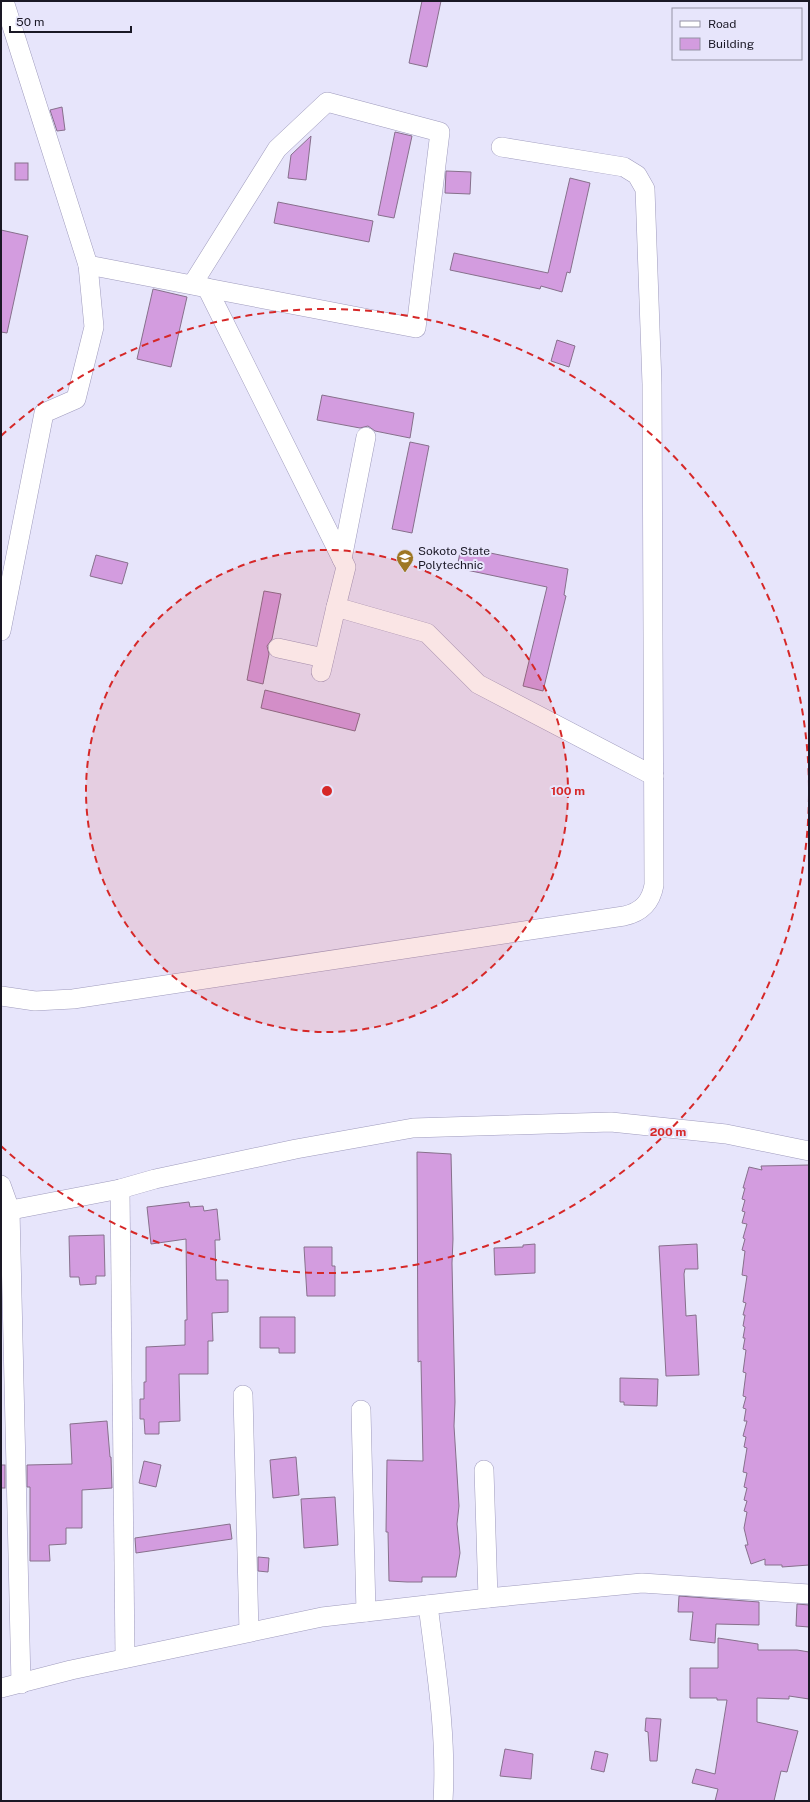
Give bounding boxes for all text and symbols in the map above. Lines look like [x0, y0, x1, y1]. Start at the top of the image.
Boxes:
scale bar [10, 8, 131, 34]
legend [672, 8, 802, 60]
text: 50 m [16, 15, 44, 29]
text: Road [708, 17, 736, 31]
text: Building [708, 37, 754, 51]
place label: Sokoto State Polytechnic [418, 544, 490, 572]
school or university icon: Sokoto State Polytechnic [395, 548, 415, 573]
centre of rings [320, 784, 334, 798]
text: 100 m [551, 784, 585, 798]
text: 200 m [650, 1125, 686, 1139]

